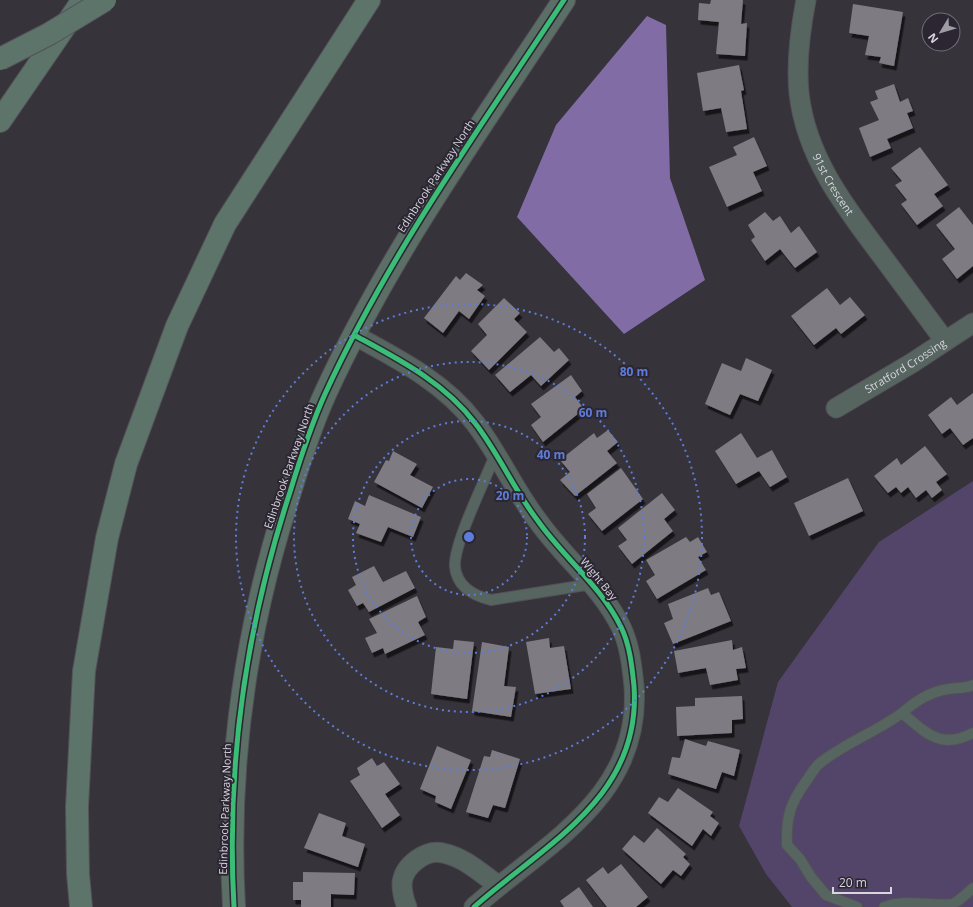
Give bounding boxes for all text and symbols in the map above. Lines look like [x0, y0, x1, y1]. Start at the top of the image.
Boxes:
north arrow [921, 12, 961, 52]
text: N [924, 30, 941, 47]
street label: Edinbrook Parkway North [393, 116, 478, 235]
street label: 91st Crescent [810, 151, 858, 218]
street label: Stratford Crossing [862, 335, 949, 396]
text: 80 m [620, 363, 648, 380]
street label: Edinbrook Parkway North [260, 401, 317, 530]
text: 60 m [579, 404, 607, 421]
text: 40 m [537, 446, 565, 463]
text: 20 m [496, 487, 524, 504]
centre of rings [462, 530, 476, 544]
street label: Wight Bay [577, 554, 622, 604]
street label: Edinbrook Parkway North [215, 743, 234, 875]
scale bar [833, 869, 891, 895]
text: 20 m [839, 874, 867, 891]

